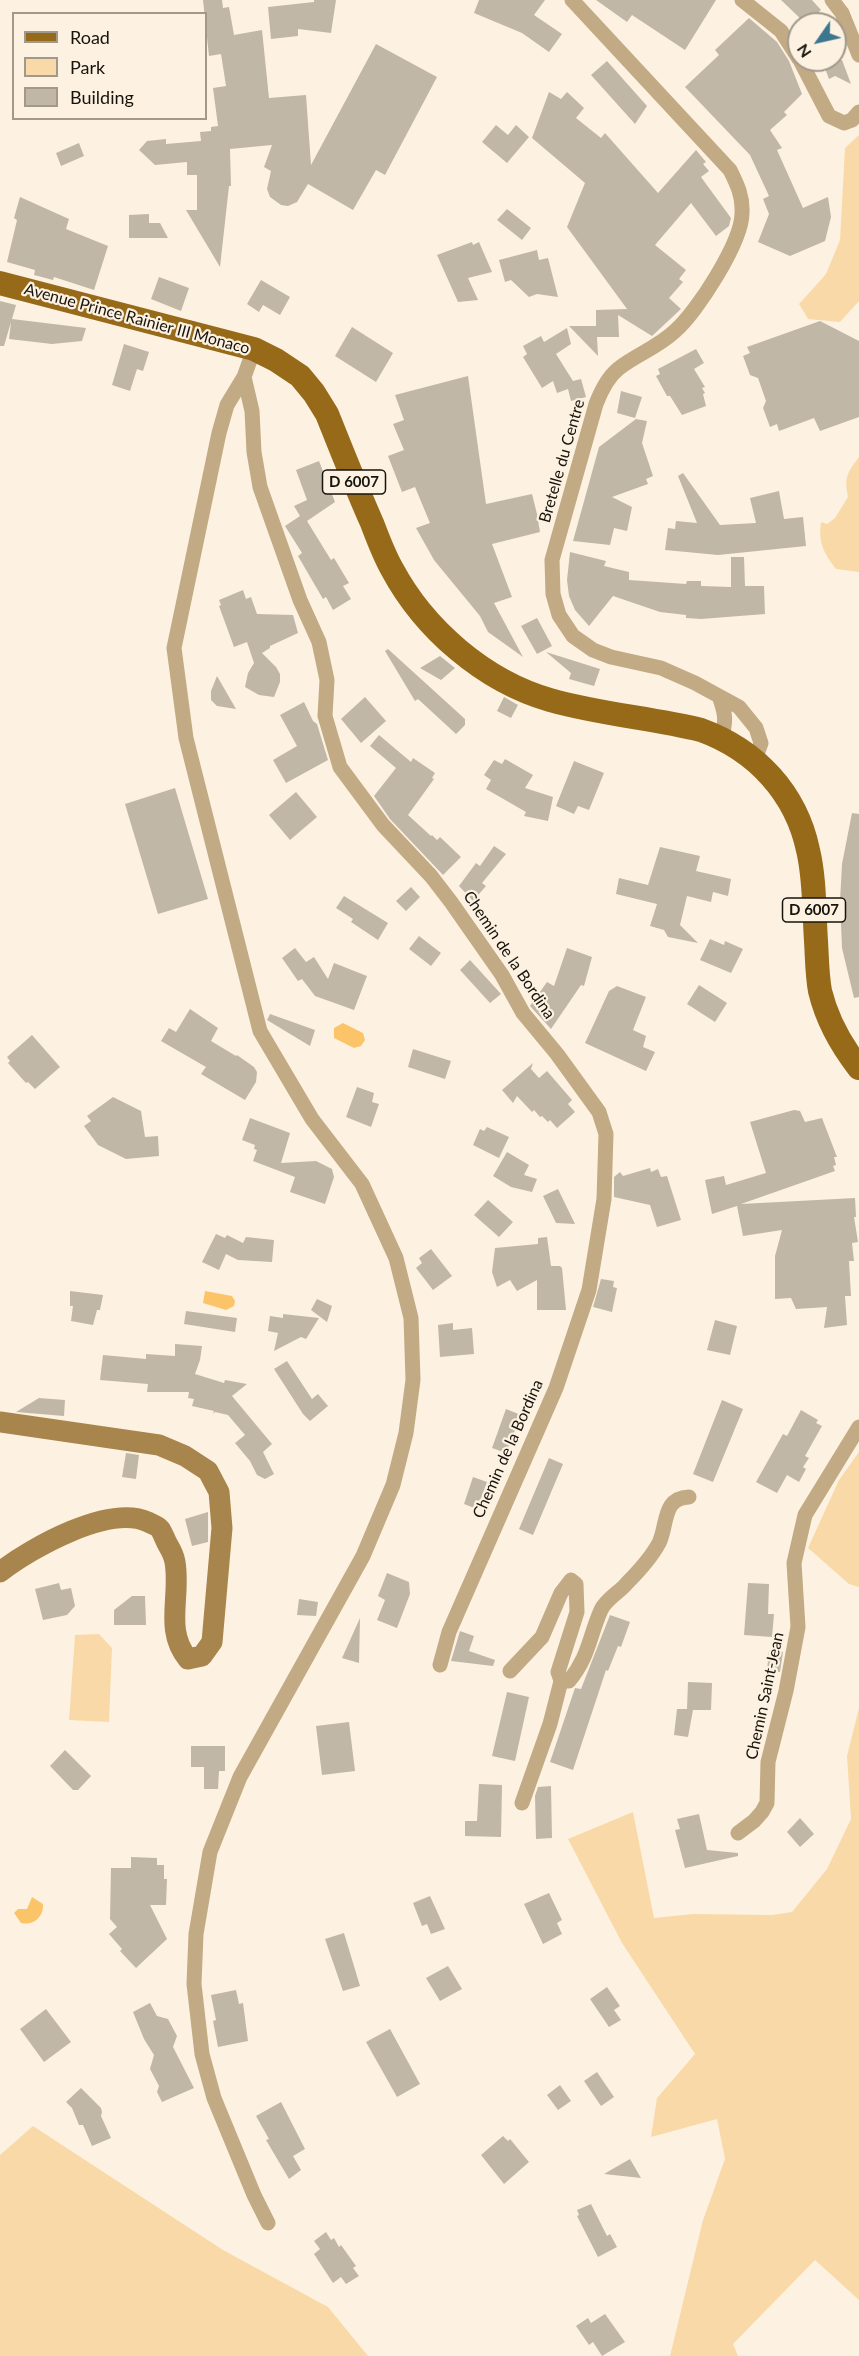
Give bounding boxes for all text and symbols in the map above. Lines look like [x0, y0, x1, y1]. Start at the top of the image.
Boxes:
legend [12, 12, 207, 120]
north arrow [787, 12, 847, 72]
text: Road [70, 26, 110, 48]
text: N [792, 41, 815, 62]
text: Park [70, 56, 105, 78]
text: Building [70, 86, 134, 108]
street label: Avenue Prince Rainier III Monaco [22, 280, 252, 358]
street label: Bretelle du Centre [535, 397, 589, 525]
road number: D 6007 [322, 470, 386, 494]
street label: Chemin de la Bordina [459, 887, 559, 1023]
road number: D 6007 [782, 898, 846, 922]
street label: Chemin de la Bordina [469, 1377, 547, 1521]
street label: Chemin Saint-Jean [742, 1630, 788, 1762]

